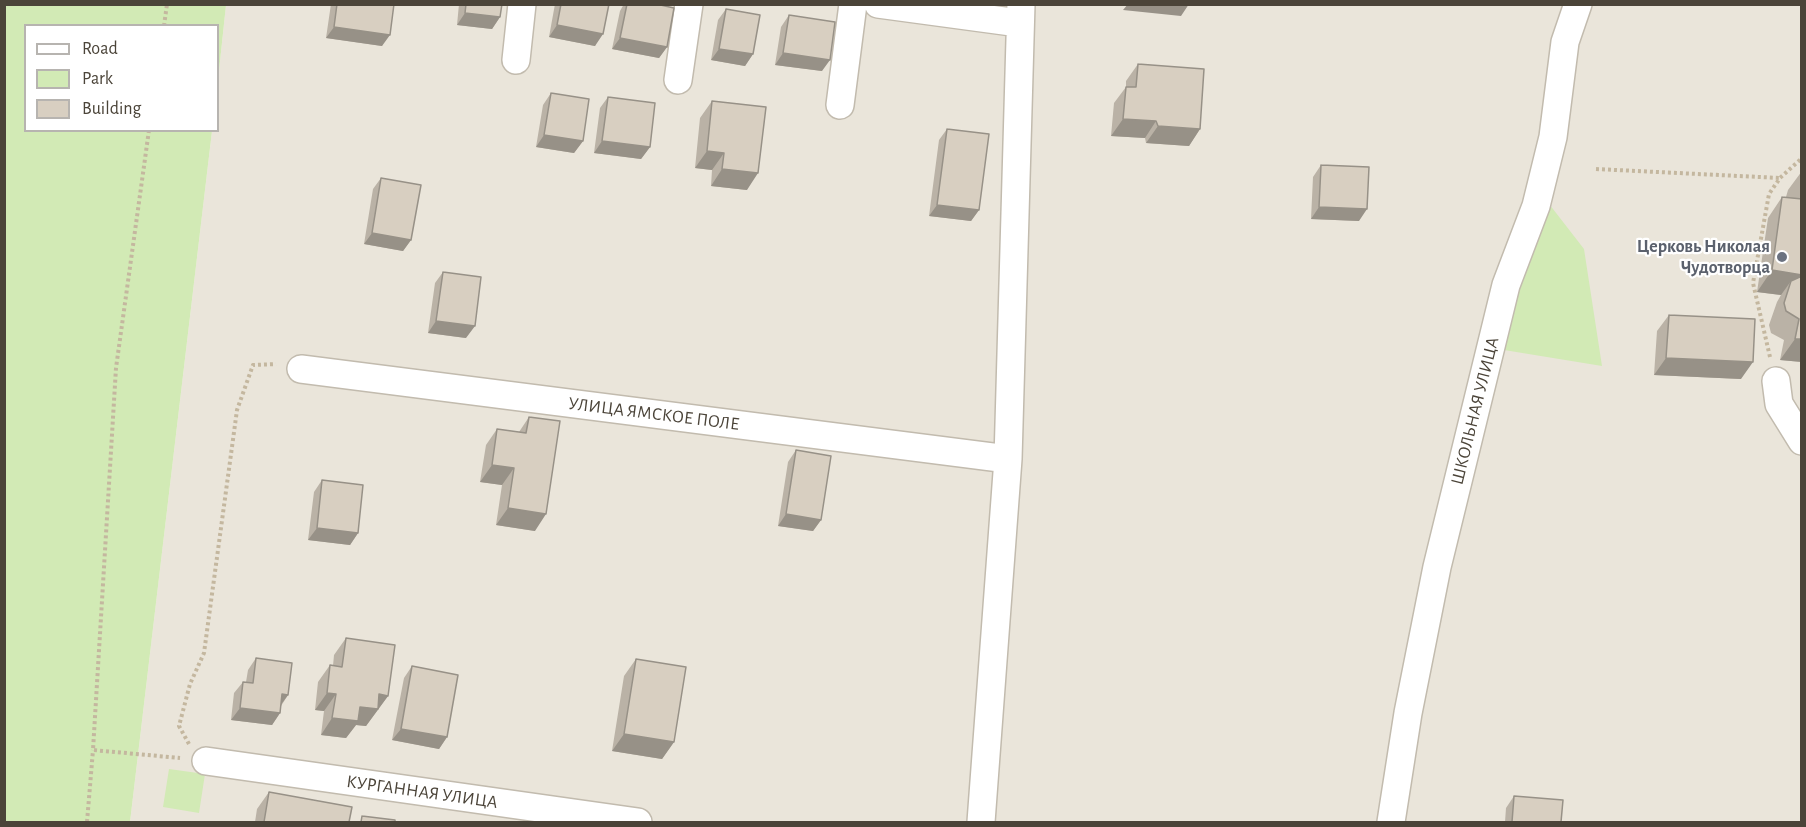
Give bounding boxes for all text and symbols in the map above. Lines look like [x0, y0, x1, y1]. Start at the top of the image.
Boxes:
legend [24, 24, 219, 132]
text: Road [82, 40, 118, 58]
text: Park [82, 70, 113, 88]
text: Building [82, 100, 141, 118]
place label: Церковь Николая Чудотворца [1637, 236, 1770, 278]
marker: Церковь Николая Чудотворца [1775, 250, 1789, 264]
street label: ШКОЛЬНАЯ УЛИЦА [1446, 335, 1504, 487]
street label: УЛИЦА ЯМСКОЕ ПОЛЕ [567, 393, 741, 435]
street label: КУРГАННАЯ УЛИЦА [345, 771, 499, 813]

